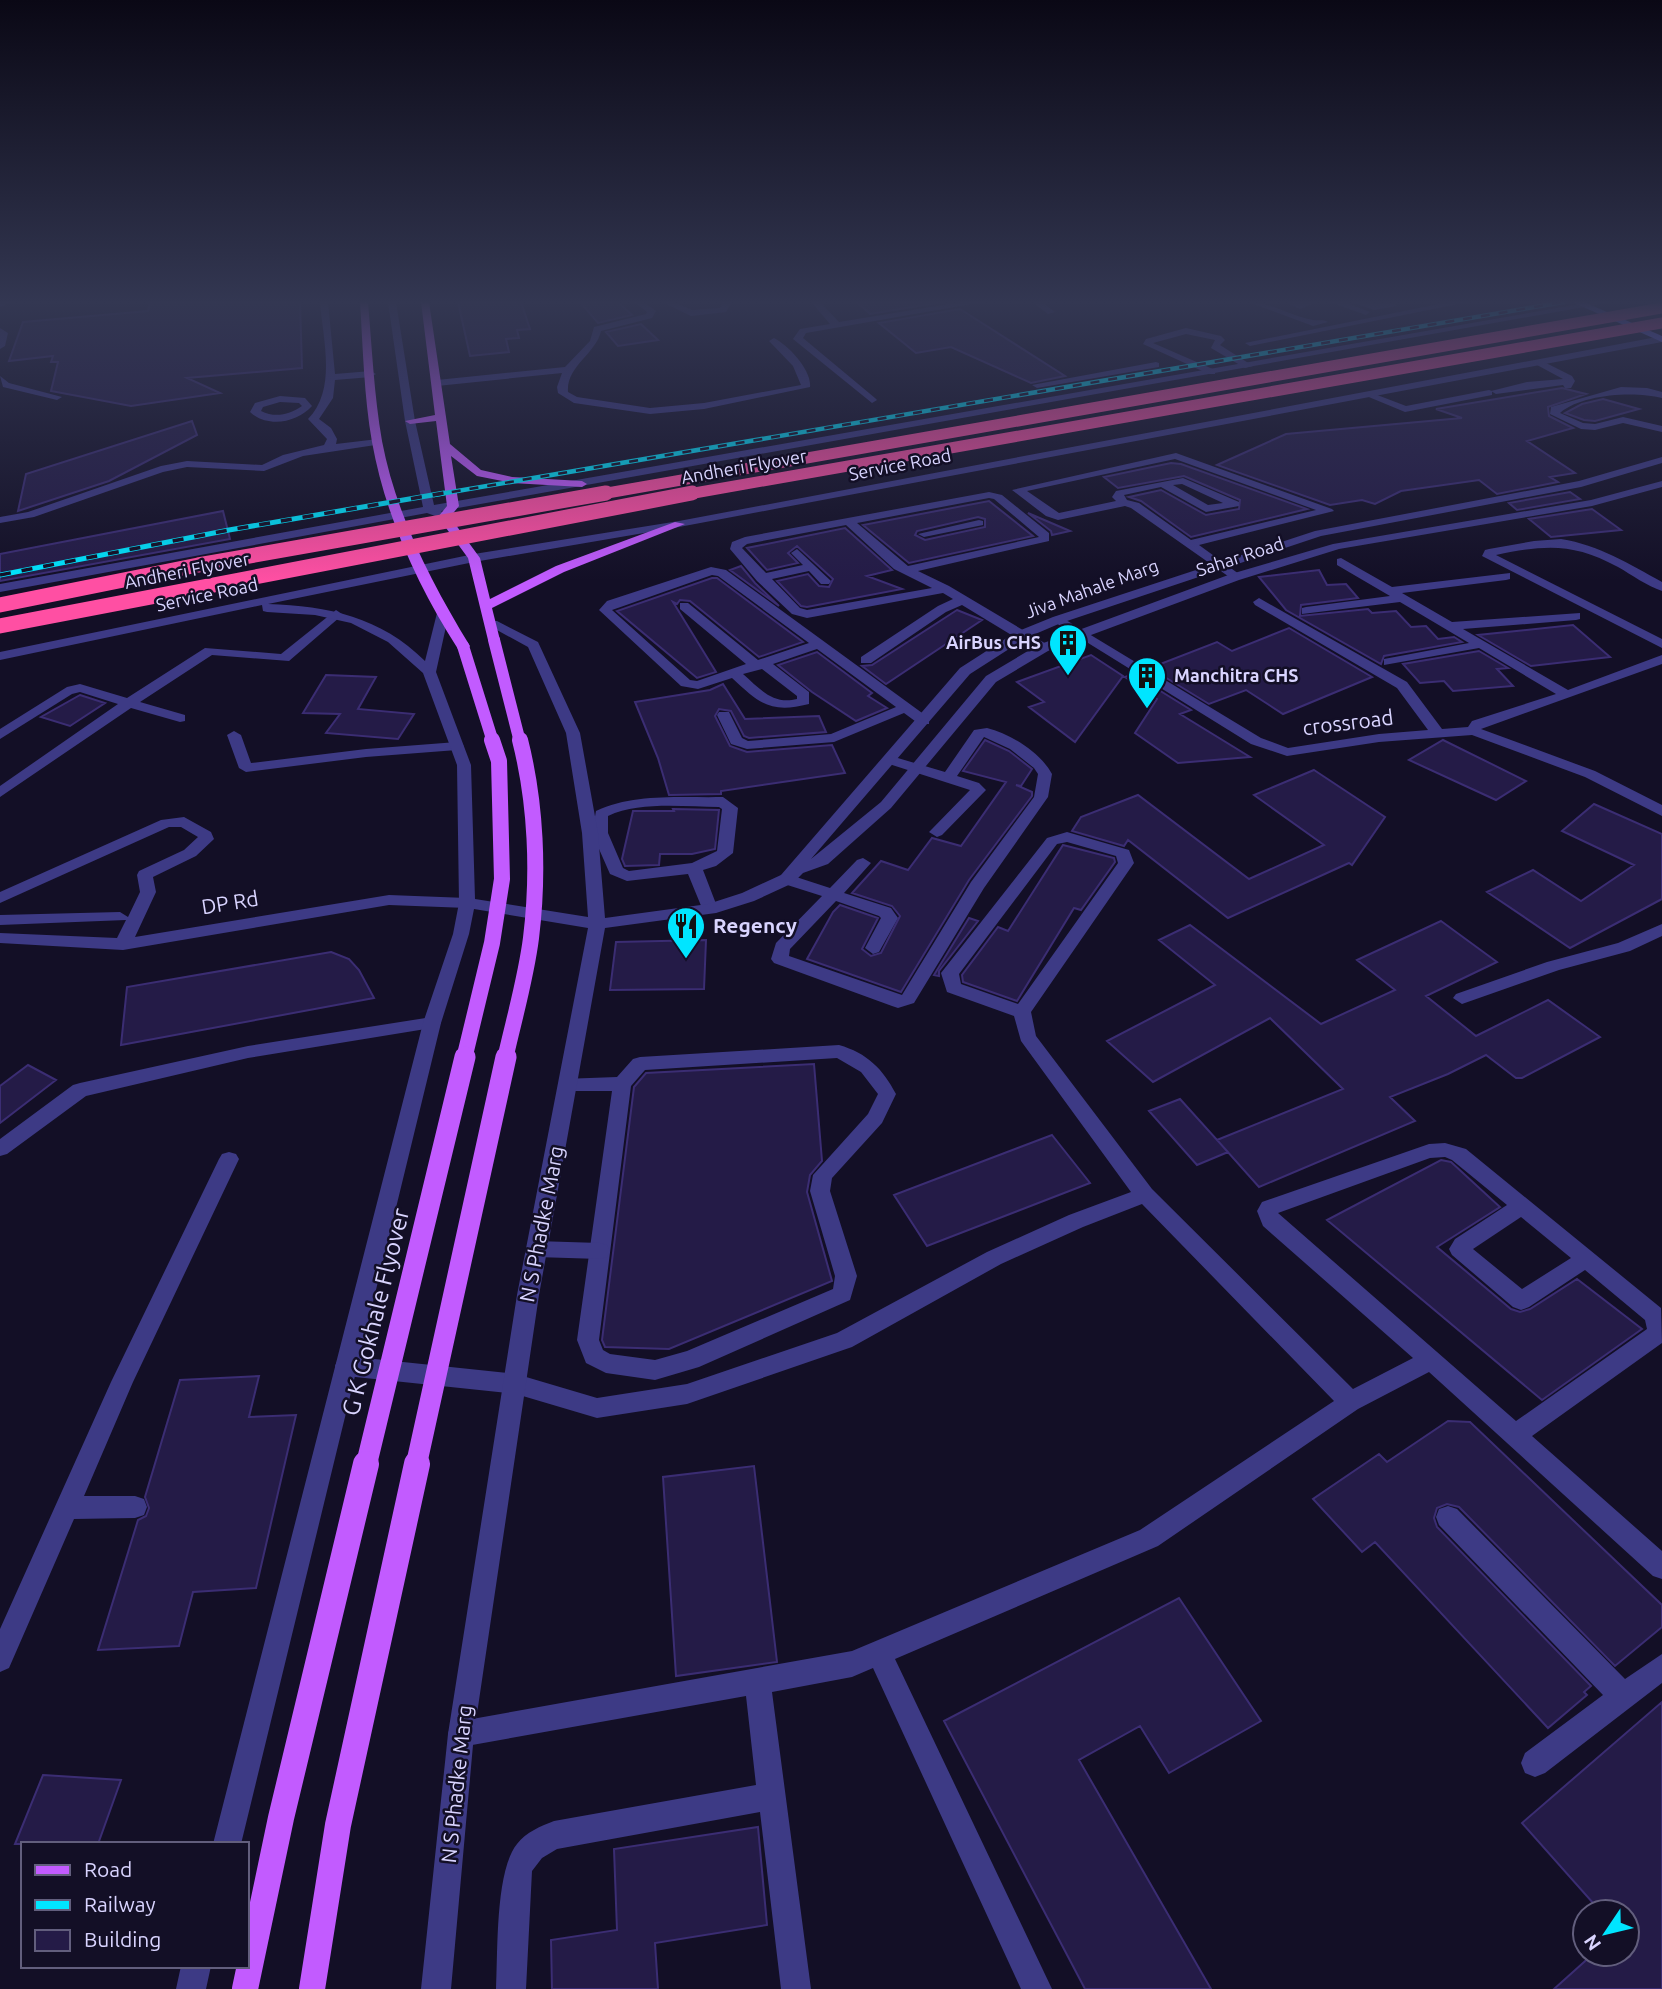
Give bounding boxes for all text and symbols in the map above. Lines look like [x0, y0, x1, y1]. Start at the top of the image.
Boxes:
street label: Service Road [847, 444, 953, 484]
street label: Andheri Flyover [680, 445, 808, 487]
street label: Sahar Road [1193, 533, 1286, 580]
street label: Andheri Flyover [123, 548, 251, 592]
street label: Jiva Mahale Marg [1022, 555, 1161, 622]
street label: Service Road [154, 573, 260, 615]
building icon: AirBus CHS [1047, 622, 1089, 677]
place label: AirBus CHS [946, 632, 1041, 652]
building icon: Manchitra CHS [1126, 655, 1168, 710]
place label: Manchitra CHS [1174, 665, 1299, 685]
street label: crossroad [1301, 705, 1395, 739]
street label: DP Rd [200, 886, 260, 918]
restaurant icon: Regency [665, 905, 707, 960]
place label: Regency [713, 913, 797, 937]
street label: N S Phadke Marg [514, 1144, 568, 1304]
street label: G K Gokhale Flyover [337, 1205, 414, 1419]
street label: N S Phadke Marg [436, 1704, 476, 1864]
legend [21, 1842, 248, 1968]
text: Road [84, 1857, 132, 1881]
text: Railway [84, 1892, 156, 1916]
north arrow [1571, 1898, 1641, 1968]
text: Building [84, 1927, 161, 1951]
text: N [1579, 1931, 1605, 1955]

